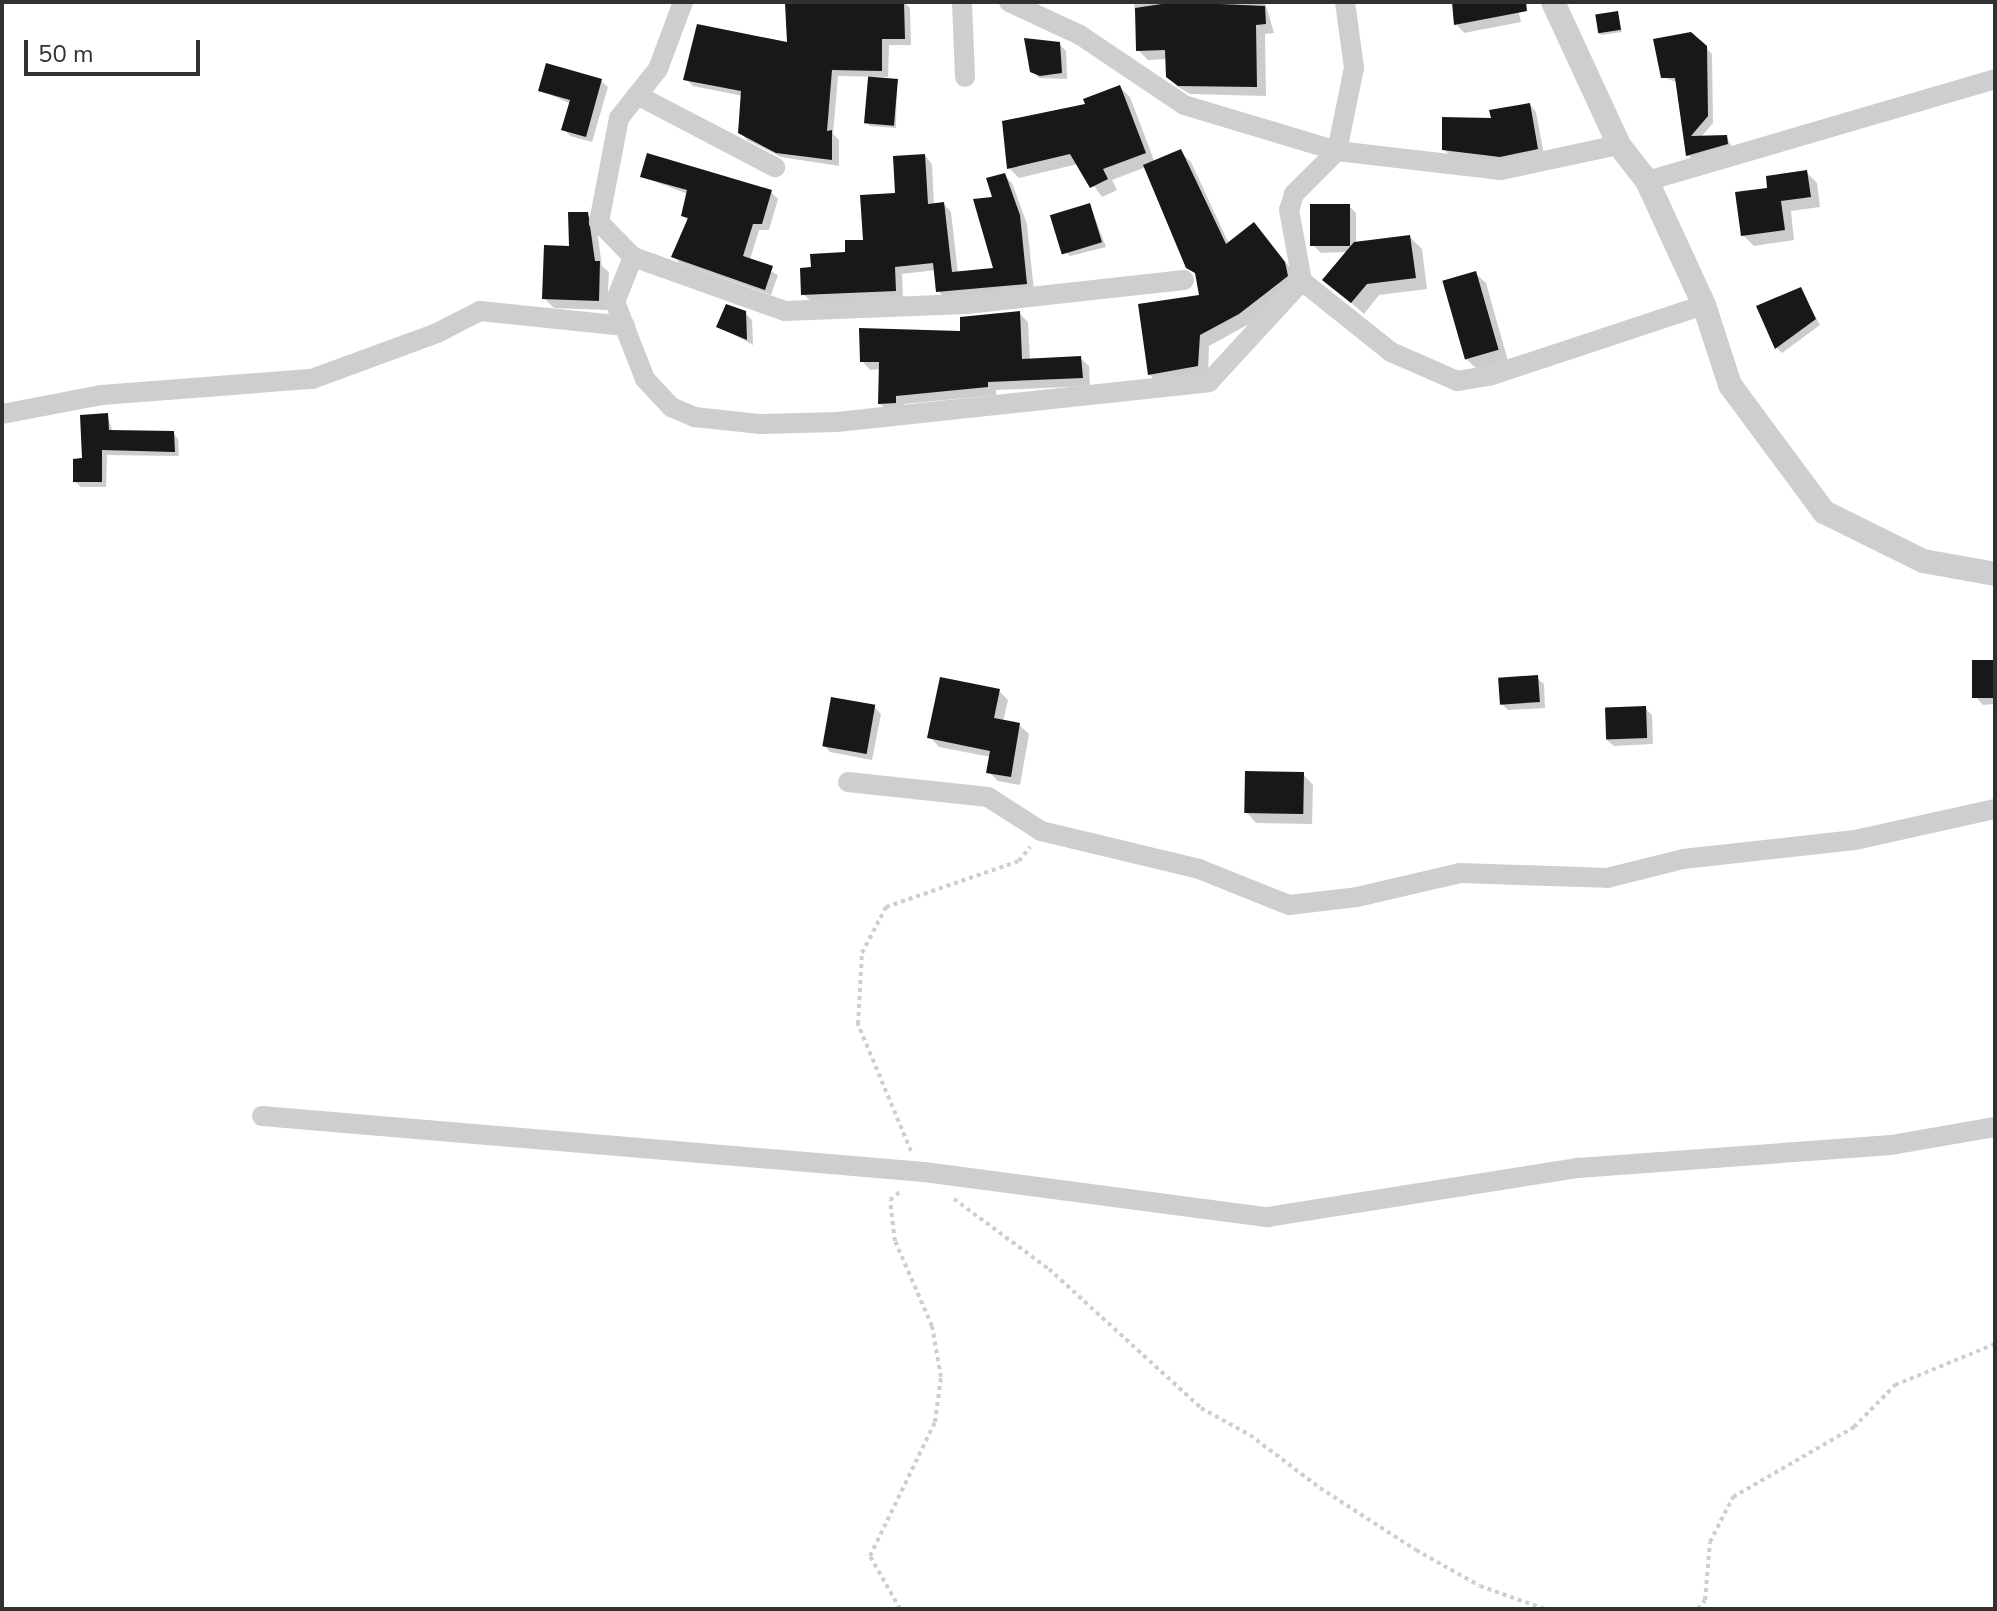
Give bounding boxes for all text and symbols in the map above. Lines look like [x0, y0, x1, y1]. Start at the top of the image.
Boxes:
scale bar [28, 24, 204, 74]
text: 50 m [38, 38, 94, 70]

